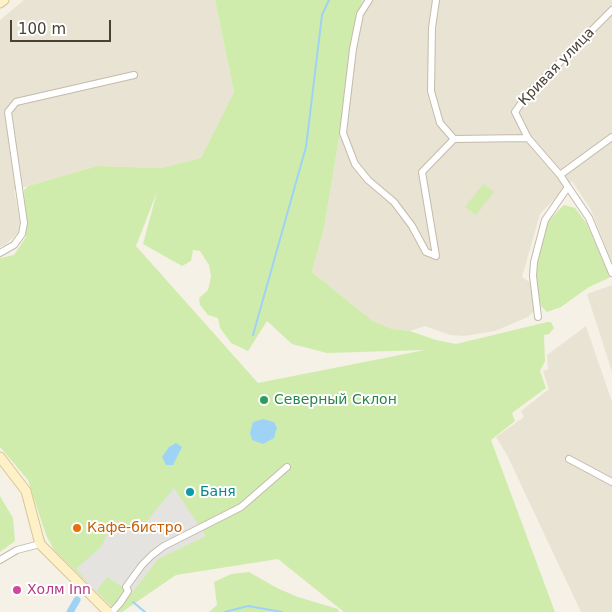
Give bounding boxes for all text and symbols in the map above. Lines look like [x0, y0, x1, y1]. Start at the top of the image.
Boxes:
scale bar [12, 10, 114, 42]
text: 100 m [18, 20, 66, 38]
street label: Кривая улица [516, 24, 598, 110]
place label: Северный Склон [274, 392, 397, 408]
marker: Северный Склон [258, 394, 270, 406]
place label: Баня [200, 484, 236, 500]
marker: Баня [184, 486, 196, 498]
place label: Кафе-бистро [87, 520, 182, 536]
marker: Кафе-бистро [71, 522, 83, 534]
place label: Холм Inn [27, 582, 91, 598]
marker: Холм Inn [11, 584, 23, 596]

